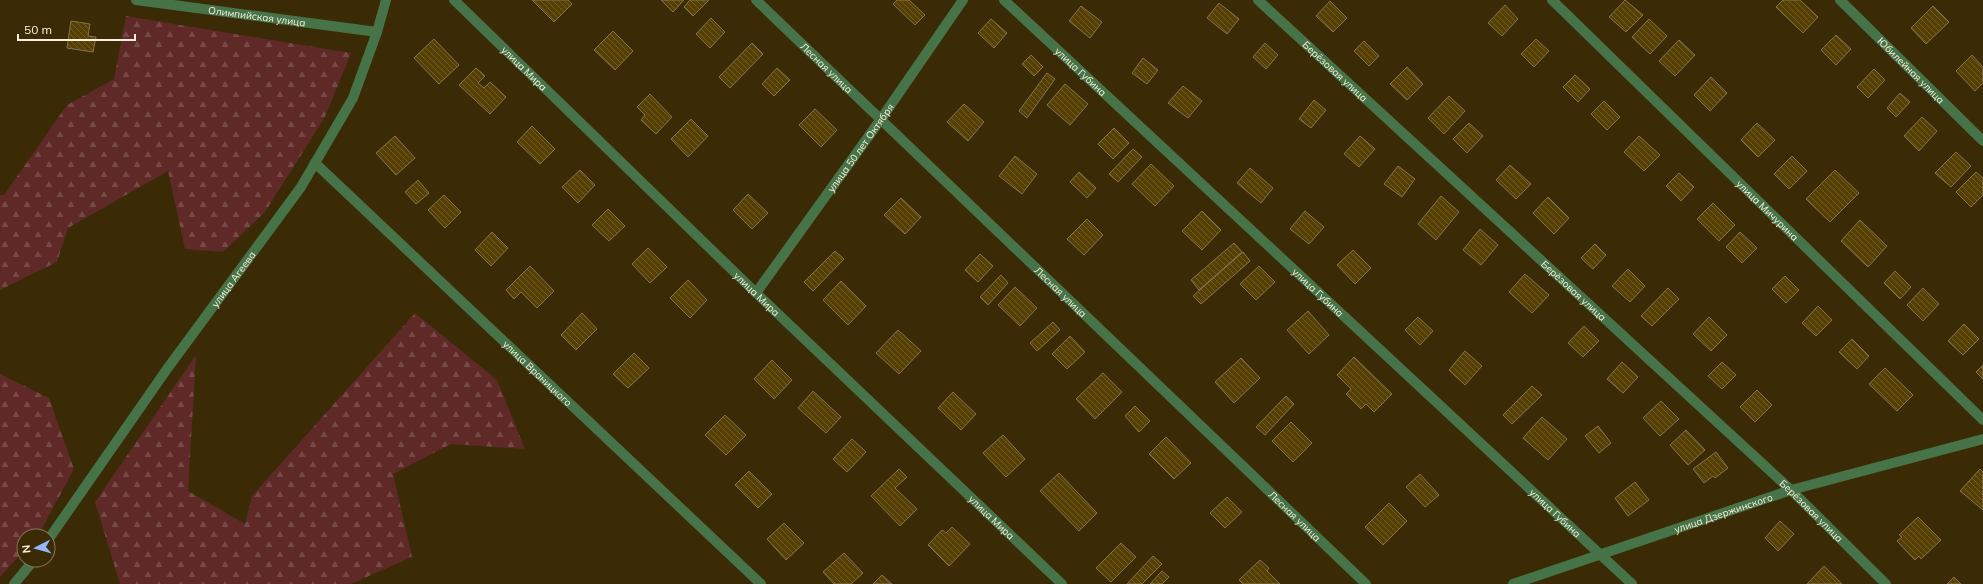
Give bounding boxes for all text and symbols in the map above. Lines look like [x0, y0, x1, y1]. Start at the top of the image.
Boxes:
street label: Олимпийская улица [208, 3, 306, 29]
scale bar [18, 16, 135, 42]
text: 50 m [24, 22, 52, 37]
street label: Юбилейная улица [1875, 34, 1947, 106]
street label: Берёзовая улица [1300, 38, 1371, 104]
street label: Лесная улица [798, 40, 856, 96]
street label: улица Мира [499, 43, 550, 93]
street label: улица Губина [1052, 44, 1109, 99]
street label: улица 50 лет Октября [824, 101, 896, 194]
street label: улица Мичурина [1734, 177, 1801, 243]
street label: улица Агеева [208, 248, 258, 310]
street label: Берёзовая улица [1539, 257, 1609, 324]
street label: Лесная улица [1032, 264, 1090, 320]
street label: улица Губина [1290, 265, 1347, 319]
street label: улица Мира [731, 269, 783, 319]
street label: улица Враницкого [500, 337, 575, 409]
street label: Берёзовая улица [1777, 476, 1846, 545]
street label: улица Губина [1527, 486, 1584, 540]
street label: Лесная улица [1266, 488, 1324, 544]
street label: улица Дзержинского [1672, 490, 1774, 536]
street label: улица Мира [966, 492, 1017, 542]
north arrow [16, 528, 56, 568]
text: N [19, 544, 33, 554]

